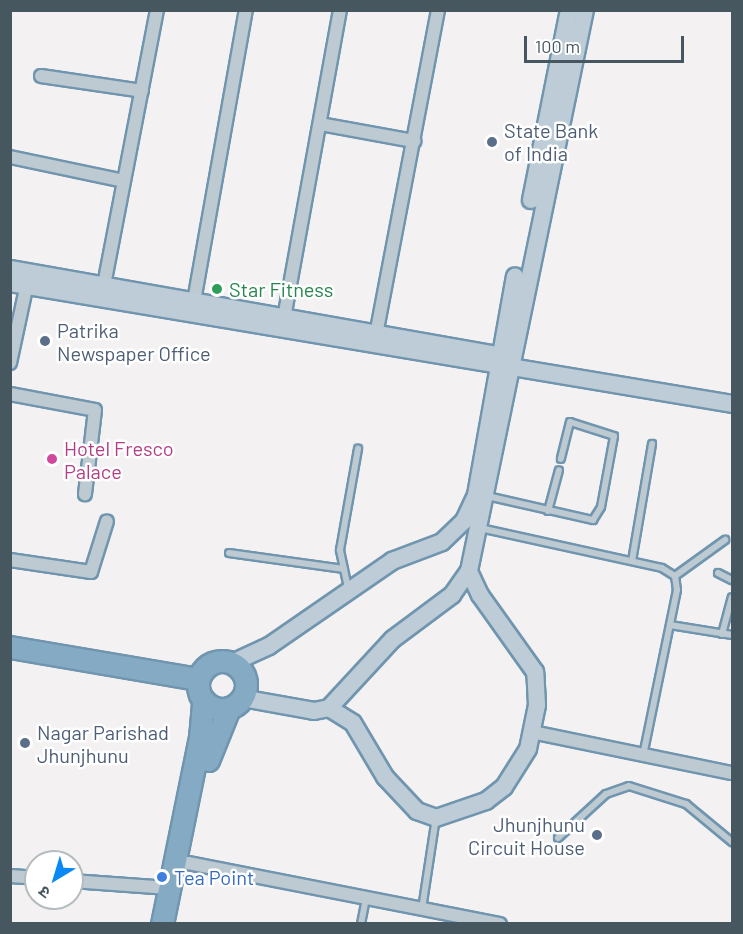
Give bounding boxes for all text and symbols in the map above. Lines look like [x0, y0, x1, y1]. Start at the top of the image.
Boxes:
scale bar [527, 24, 688, 62]
text: 100 m [535, 35, 580, 57]
place label: State Bank of India [504, 118, 598, 165]
marker: State Bank of India [485, 135, 499, 149]
place label: Star Fitness [229, 277, 333, 301]
marker: Star Fitness [210, 282, 224, 296]
place label: Patrika Newspaper Office [57, 318, 211, 365]
marker: Patrika Newspaper Office [38, 334, 52, 348]
place label: Hotel Fresco Palace [64, 436, 174, 483]
marker: Hotel Fresco Palace [45, 452, 59, 466]
place label: Nagar Parishad Jhunjhunu [37, 720, 169, 767]
marker: Nagar Parishad Jhunjhunu [18, 736, 32, 750]
place label: Jhunjhunu Circuit House [468, 812, 585, 859]
marker: Jhunjhunu Circuit House [590, 828, 604, 842]
north arrow [24, 850, 84, 910]
place label: Tea Point [174, 865, 254, 889]
marker: Tea Point [155, 870, 169, 884]
text: उ [34, 883, 53, 903]

